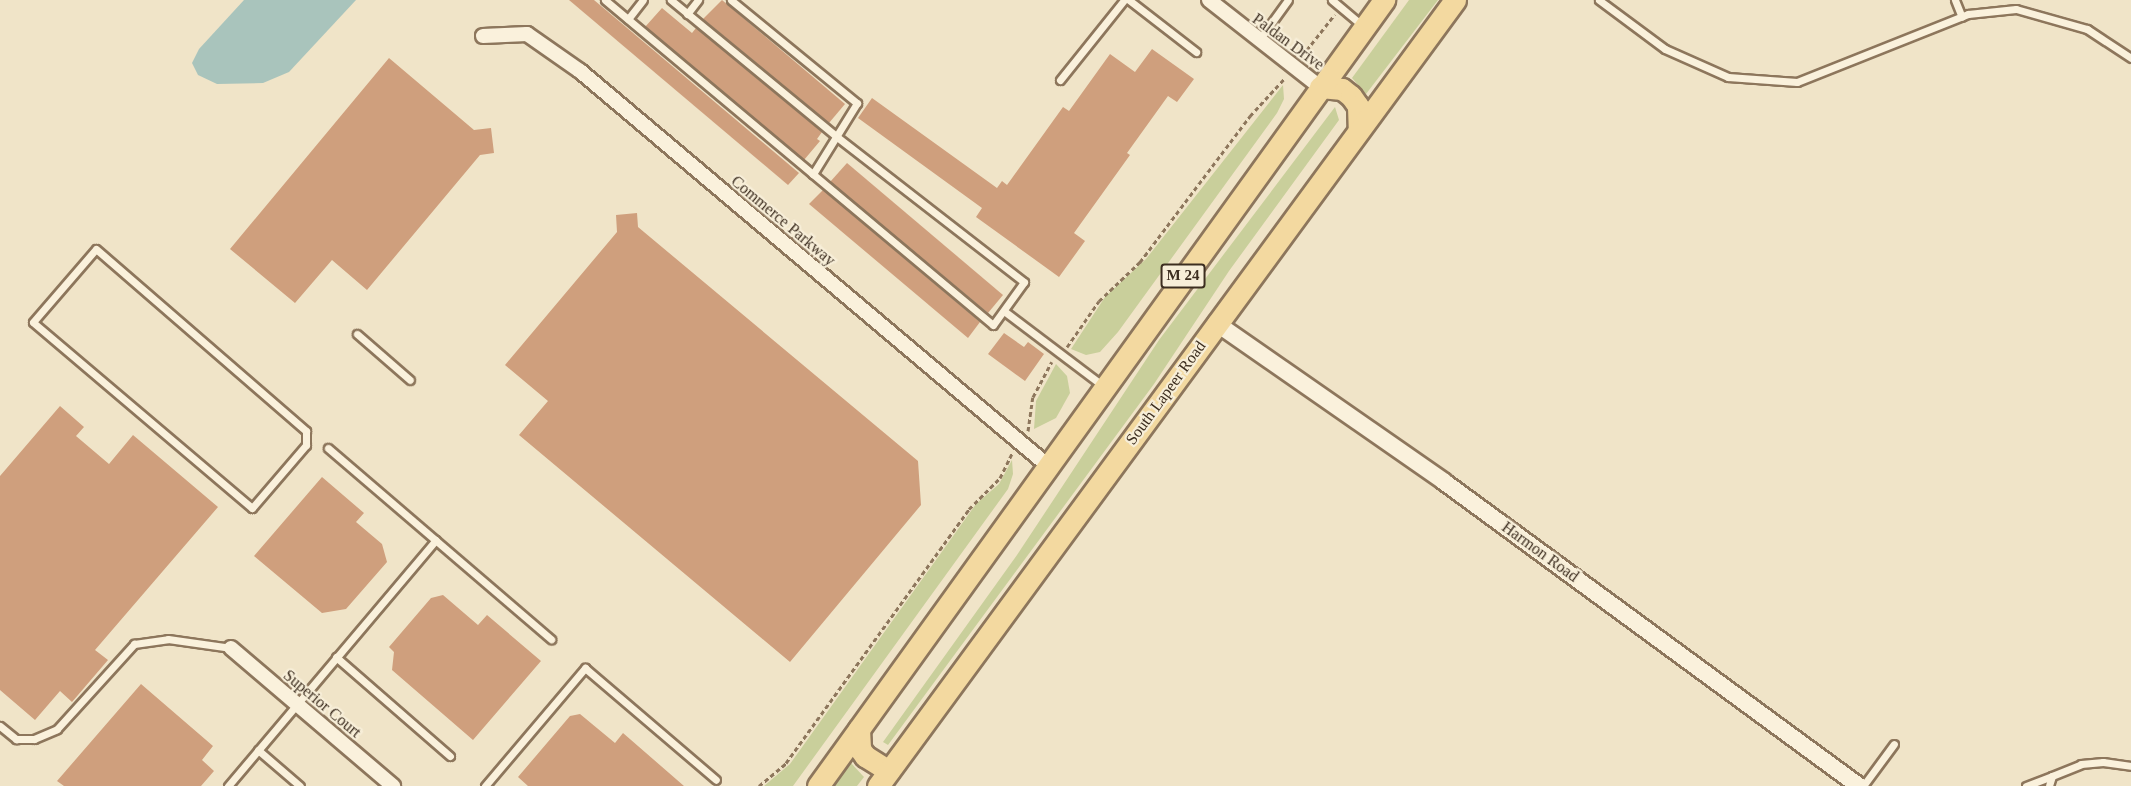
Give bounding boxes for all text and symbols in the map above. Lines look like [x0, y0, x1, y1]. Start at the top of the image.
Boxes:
street label: Paldan Drive [1248, 10, 1328, 74]
street label: Commerce Parkway [727, 172, 839, 270]
road number: M 24 [1160, 264, 1206, 288]
street label: South Lapeer Road [1122, 337, 1210, 449]
street label: Harmon Road [1498, 518, 1582, 586]
street label: Superior Court [279, 666, 365, 742]

